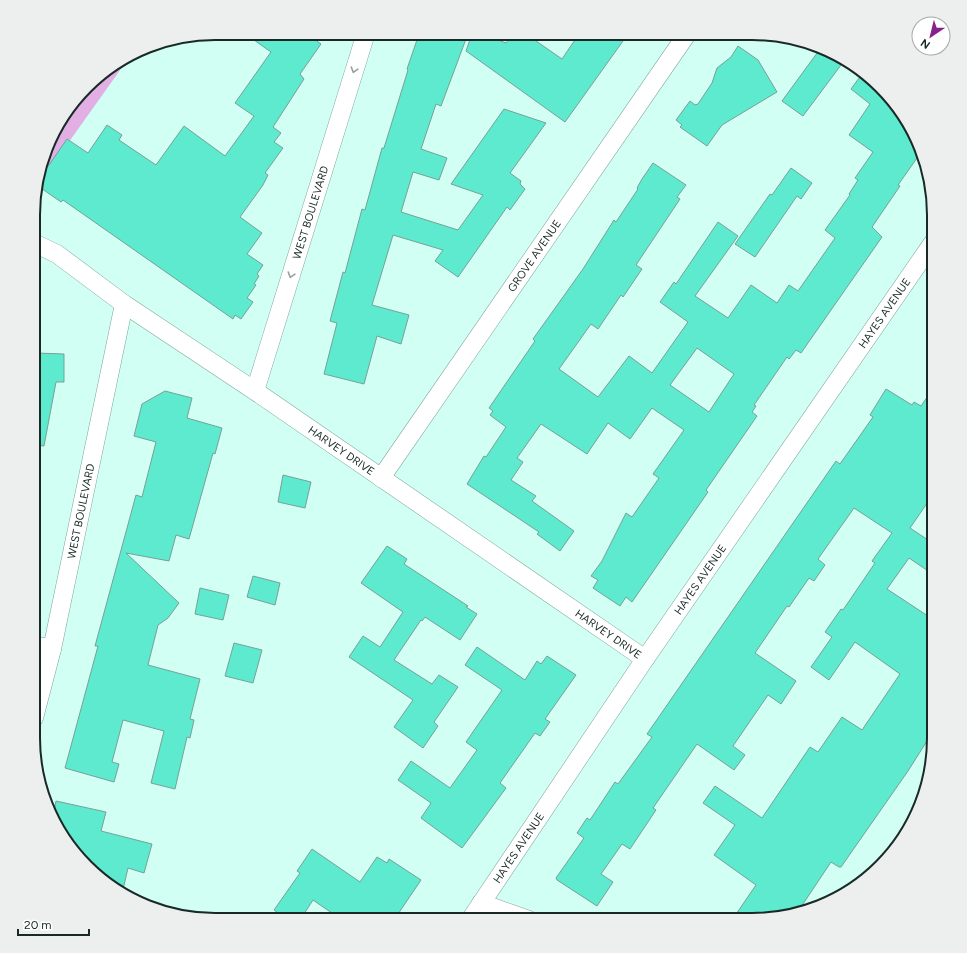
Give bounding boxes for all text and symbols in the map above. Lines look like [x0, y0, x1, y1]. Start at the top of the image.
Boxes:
north arrow [911, 16, 951, 56]
text: N [918, 36, 933, 52]
one-way arrow [350, 67, 359, 74]
street label: WEST BOULEVARD [290, 164, 332, 261]
street label: GROVE AVENUE [505, 217, 564, 294]
one-way arrow [287, 271, 296, 278]
street label: HAYES AVENUE [856, 276, 913, 351]
street label: HARVEY DRIVE [305, 423, 377, 478]
street label: WEST BOULEVARD [65, 462, 98, 560]
street label: HAYES AVENUE [672, 542, 729, 617]
street label: HARVEY DRIVE [572, 607, 644, 662]
street label: HAYES AVENUE [491, 810, 547, 886]
scale bar [18, 911, 89, 937]
text: 20 m [24, 918, 52, 932]

